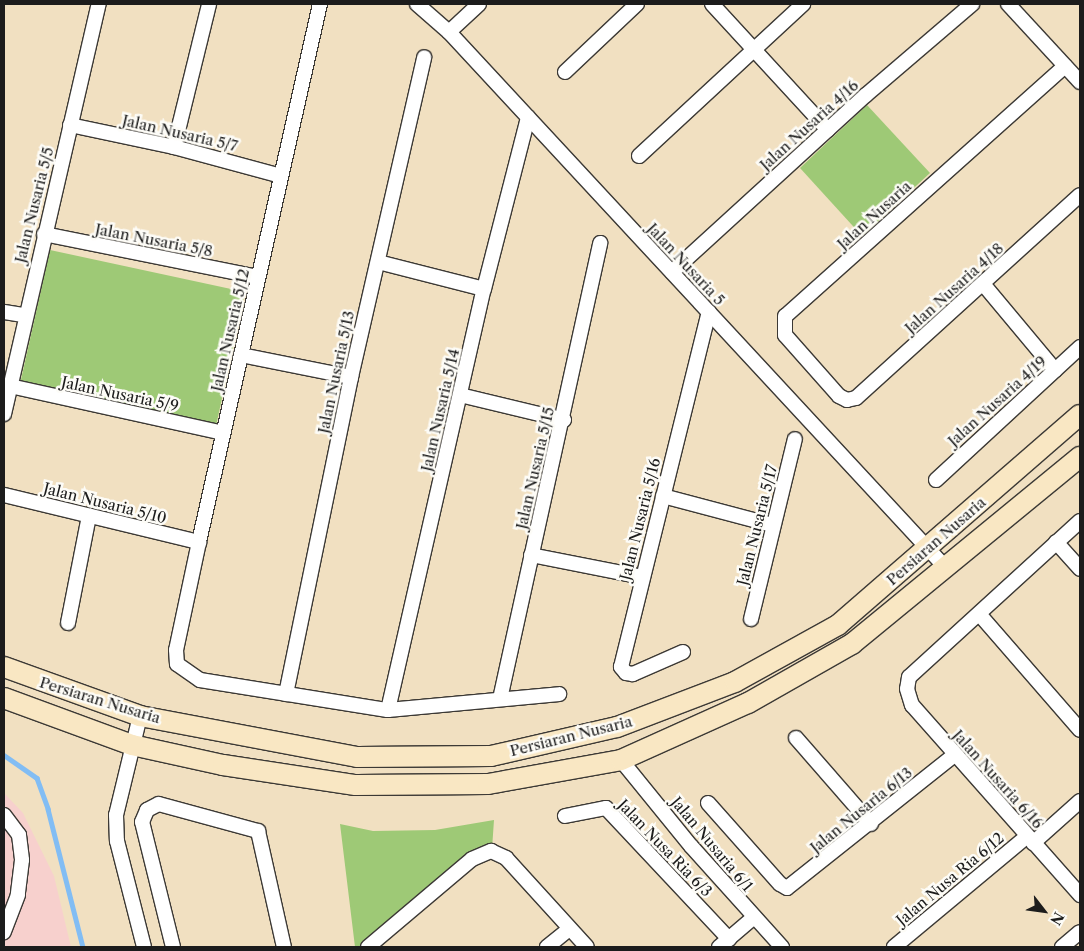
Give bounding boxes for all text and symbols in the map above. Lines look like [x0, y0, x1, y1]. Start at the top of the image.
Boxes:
street label: Jalan Nusaria 4/16 [756, 76, 862, 174]
street label: Jalan Nusaria 5/7 [120, 111, 240, 155]
street label: Jalan Nusaria 5/5 [11, 145, 57, 265]
street label: Jalan Nusaria [833, 177, 915, 253]
street label: Jalan Nusaria 5 [643, 219, 729, 309]
street label: Jalan Nusaria 5/8 [94, 220, 214, 260]
street label: Jalan Nusaria 4/18 [901, 239, 1007, 337]
street label: Jalan Nusaria 5/12 [207, 267, 253, 393]
street label: Jalan Nusaria 5/13 [314, 309, 358, 435]
street label: Jalan Nusaria 5/14 [417, 347, 463, 473]
street label: Jalan Nusaria 4/19 [944, 352, 1050, 450]
street label: Jalan Nusaria 5/9 [60, 373, 180, 415]
street label: Jalan Nusaria 5/15 [512, 405, 558, 531]
street label: Jalan Nusaria 5/16 [616, 456, 664, 582]
street label: Jalan Nusaria 5/17 [733, 462, 781, 588]
street label: Jalan Nusaria 5/10 [41, 479, 169, 527]
street label: Persiaran Nusaria [883, 493, 989, 589]
street label: Persiaran Nusaria [37, 673, 163, 727]
street label: Persiaran Nusaria [508, 712, 634, 760]
street label: Jalan Nusaria 6/16 [949, 726, 1047, 832]
street label: Jalan Nusaria 6/13 [806, 763, 916, 857]
street label: Jalan Nusaria 6/1 [667, 793, 757, 895]
street label: Jalan Nusa Ria 6/3 [614, 796, 716, 900]
street label: Jalan Nusa Ria 6/12 [892, 829, 1008, 929]
north arrow [1019, 886, 1069, 936]
text: N [1046, 909, 1068, 928]

